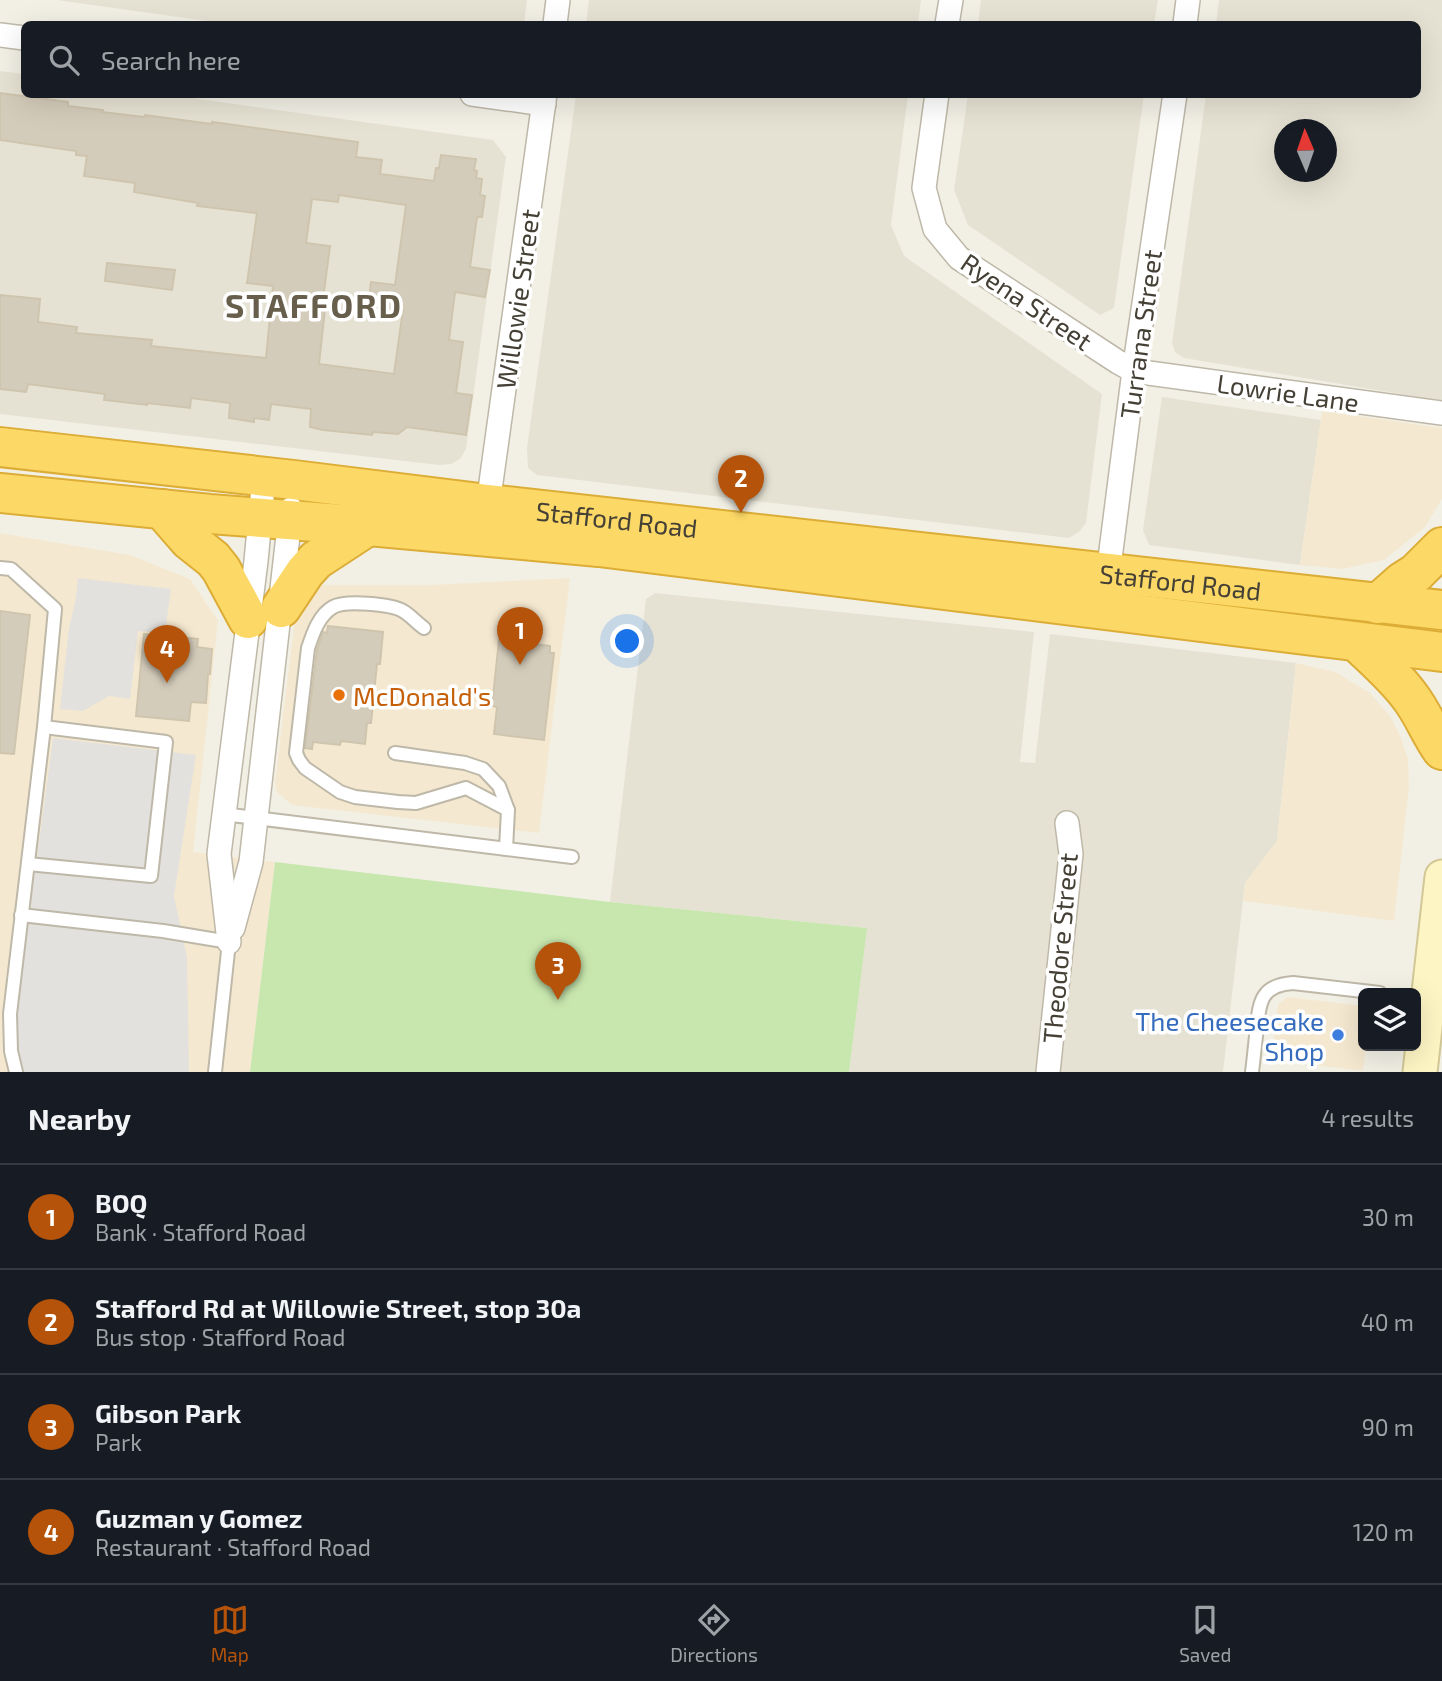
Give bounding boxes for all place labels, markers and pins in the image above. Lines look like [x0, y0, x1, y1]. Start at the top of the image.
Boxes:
pin: 2 [718, 455, 764, 513]
pin: 1 [497, 607, 543, 665]
pin: 4 [144, 625, 190, 683]
place label: McDonald's [353, 680, 491, 711]
marker: McDonald's [331, 687, 347, 703]
pin: 3 [535, 942, 581, 1000]
place label: The Cheesecake Shop [1135, 1005, 1324, 1066]
marker: The Cheesecake Shop [1330, 1027, 1346, 1043]

